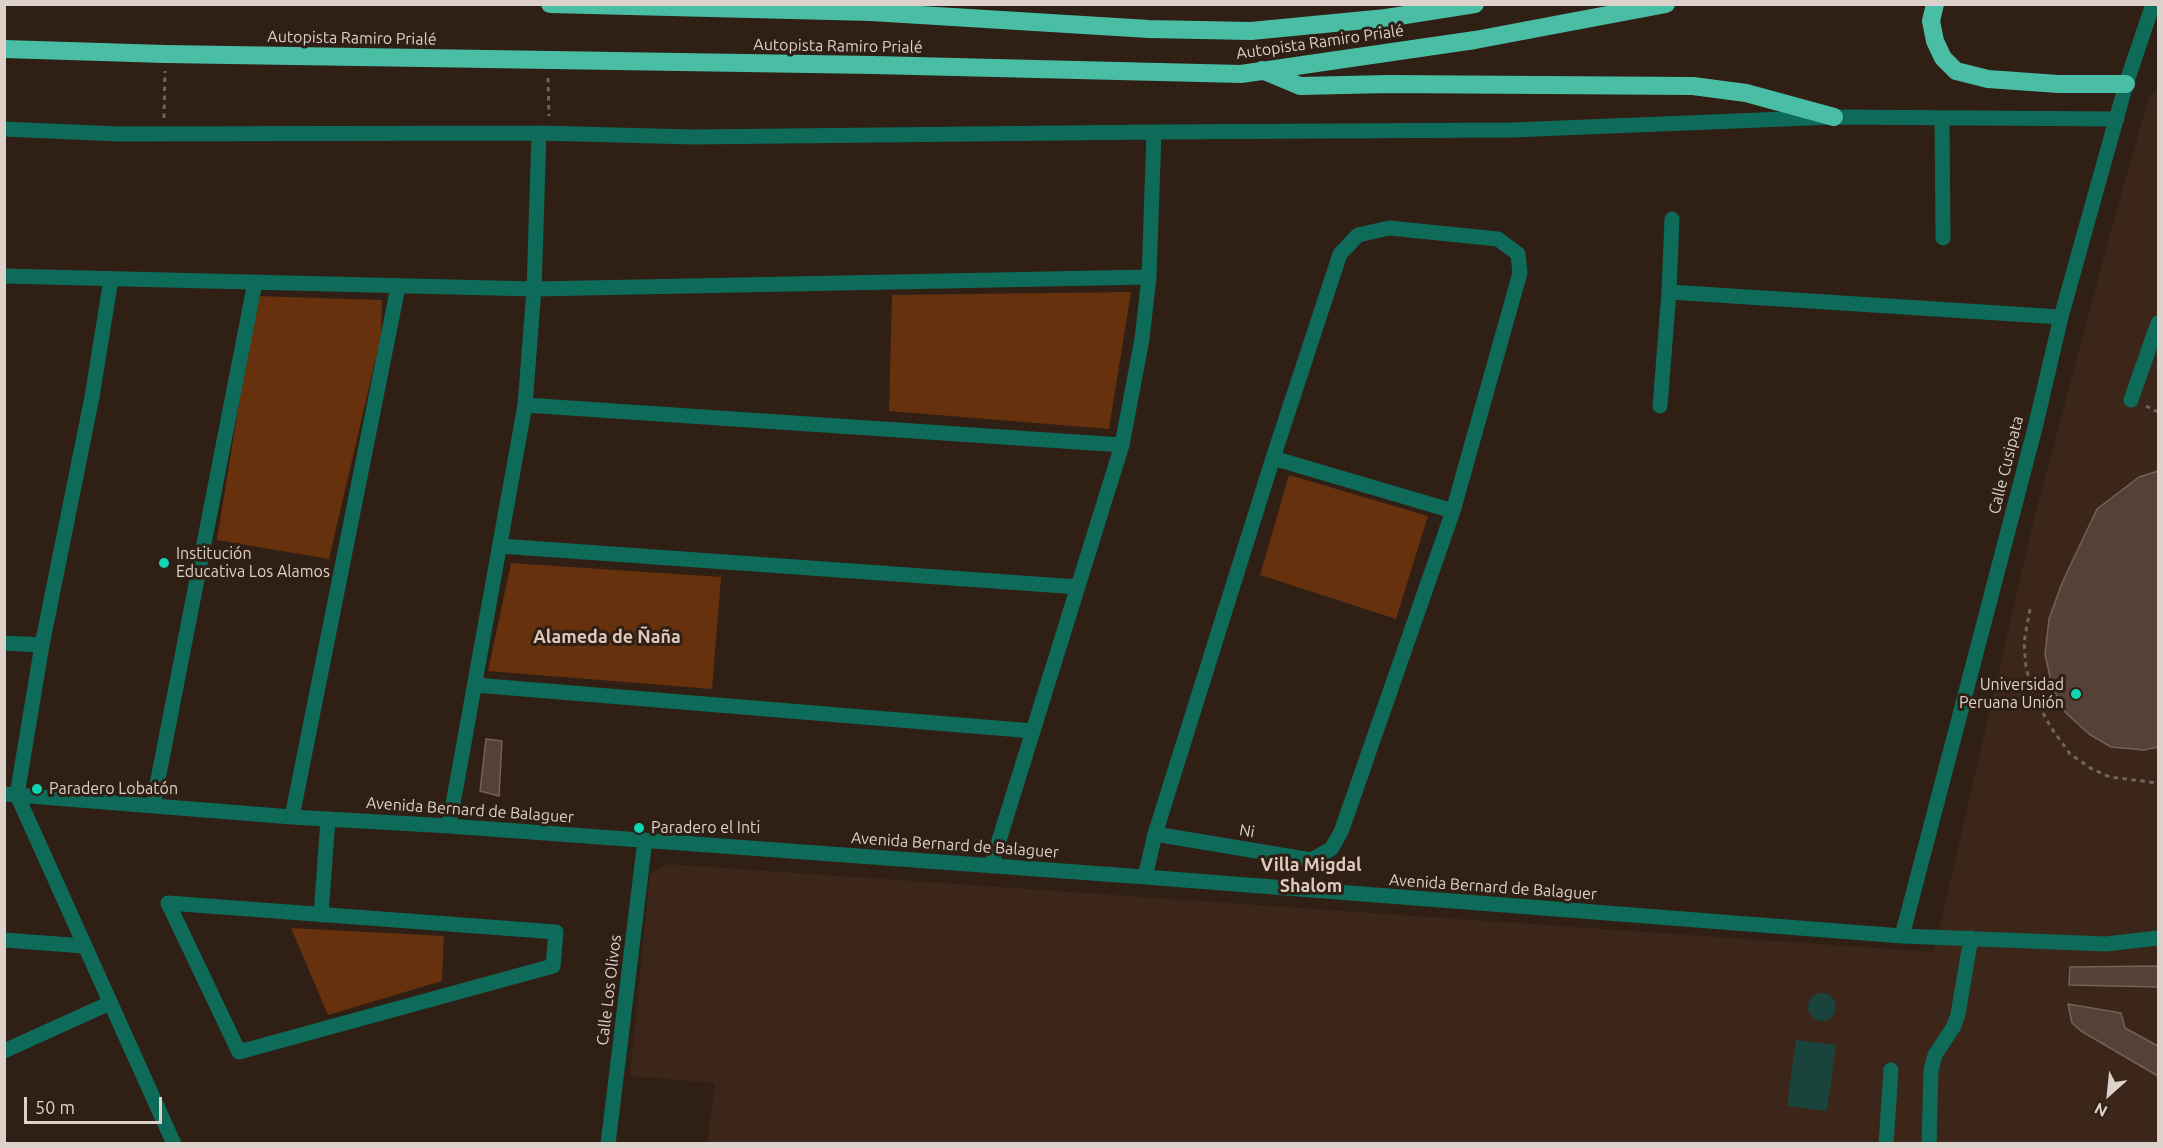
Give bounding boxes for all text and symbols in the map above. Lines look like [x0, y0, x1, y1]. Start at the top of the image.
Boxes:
street label: Autopista Ramiro Prialé [1235, 21, 1405, 63]
street label: Autopista Ramiro Prialé [267, 27, 437, 49]
street label: Autopista Ramiro Prialé [753, 35, 923, 57]
street label: Calle Cusipata [1985, 414, 2027, 516]
place label: Institución Educativa Los Alamos [176, 544, 330, 582]
marker: Institución Educativa Los Alamos [157, 556, 171, 570]
district label: Alameda de Ñaña [533, 626, 681, 648]
place label: Universidad Peruana Unión [1959, 675, 2064, 713]
marker: Universidad Peruana Unión [2069, 687, 2083, 701]
place label: Paradero Lobatón [49, 779, 178, 799]
marker: Paradero Lobatón [30, 782, 44, 796]
street label: Avenida Bernard de Balaguer [365, 793, 575, 827]
place label: Paradero el Inti [651, 818, 760, 838]
street label: Ni [1238, 820, 1256, 842]
marker: Paradero el Inti [632, 821, 646, 835]
street label: Avenida Bernard de Balaguer [850, 828, 1060, 862]
district label: Villa Migdal Shalom [1261, 854, 1361, 896]
street label: Avenida Bernard de Balaguer [1388, 870, 1598, 904]
street label: Calle Los Olivos [593, 933, 625, 1047]
north arrow [2079, 1064, 2139, 1124]
scale bar [27, 1085, 165, 1123]
text: 50 m [35, 1097, 75, 1117]
text: N [2091, 1099, 2110, 1121]

